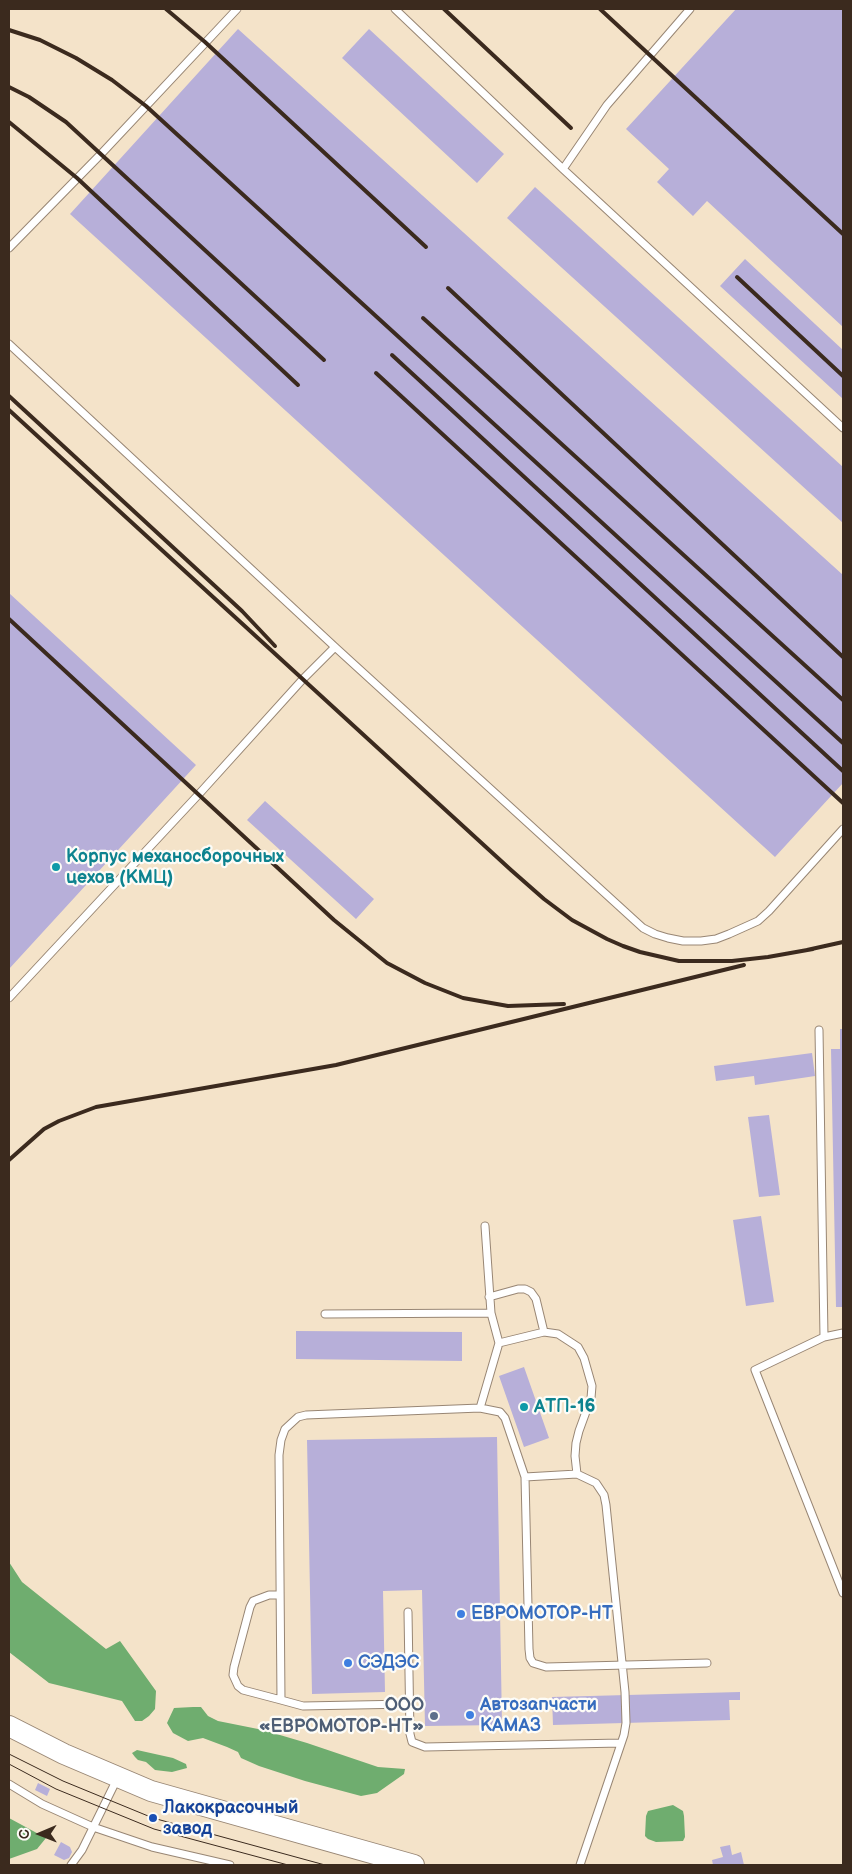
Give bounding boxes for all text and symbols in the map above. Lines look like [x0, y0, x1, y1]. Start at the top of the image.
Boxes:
place label: Корпус механосборочных цехов (КМЦ) [66, 846, 284, 889]
marker: Корпус механосборочных цехов (КМЦ) [50, 861, 62, 873]
place label: АТП-16 [534, 1396, 595, 1418]
marker: АТП-16 [518, 1401, 530, 1413]
place label: ЕВРОМОТОР-НТ [471, 1603, 613, 1625]
marker: ЕВРОМОТОР-НТ [455, 1608, 467, 1620]
place label: СЭДЭС [358, 1652, 419, 1674]
marker: СЭДЭС [342, 1657, 354, 1669]
place label: Автозапчасти КАМАЗ [480, 1694, 597, 1736]
place label: ООО «ЕВРОМОТОР-НТ» [259, 1695, 424, 1738]
marker: Автозапчасти КАМАЗ [464, 1709, 476, 1721]
marker: ООО «ЕВРОМОТОР-НТ» [428, 1710, 440, 1722]
place label: Лакокрасочный завод [163, 1797, 298, 1840]
north arrow [15, 1809, 65, 1859]
marker: Лакокрасочный завод [147, 1812, 159, 1824]
text: С [16, 1829, 33, 1839]

